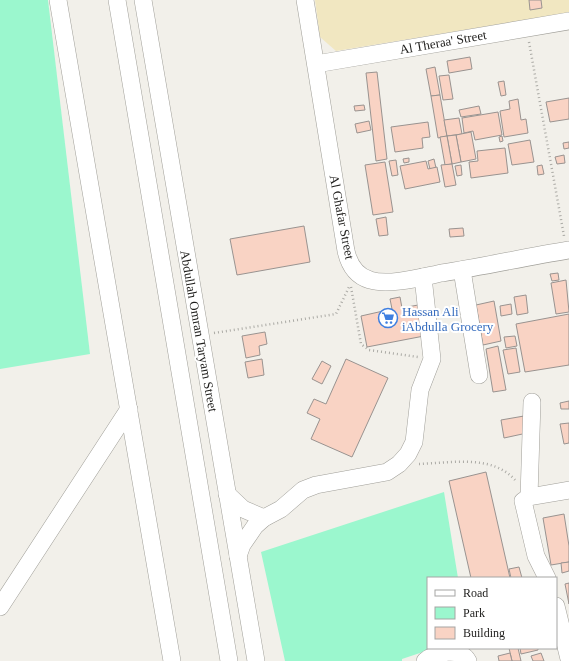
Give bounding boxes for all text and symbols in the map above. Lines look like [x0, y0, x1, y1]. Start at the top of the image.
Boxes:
street label: Al Theraa' Street [398, 27, 488, 57]
street label: Al Ghafar Street [326, 173, 358, 261]
street label: Abdullah Omran Taryam Street [177, 249, 221, 413]
place label: Hassan Ali iAbdulla Grocery [402, 304, 494, 334]
supermarket icon: Hassan Ali iAbdulla Grocery [377, 307, 399, 329]
legend [427, 577, 557, 649]
text: Road [463, 586, 488, 600]
text: Park [463, 606, 485, 620]
text: Building [463, 626, 505, 640]

